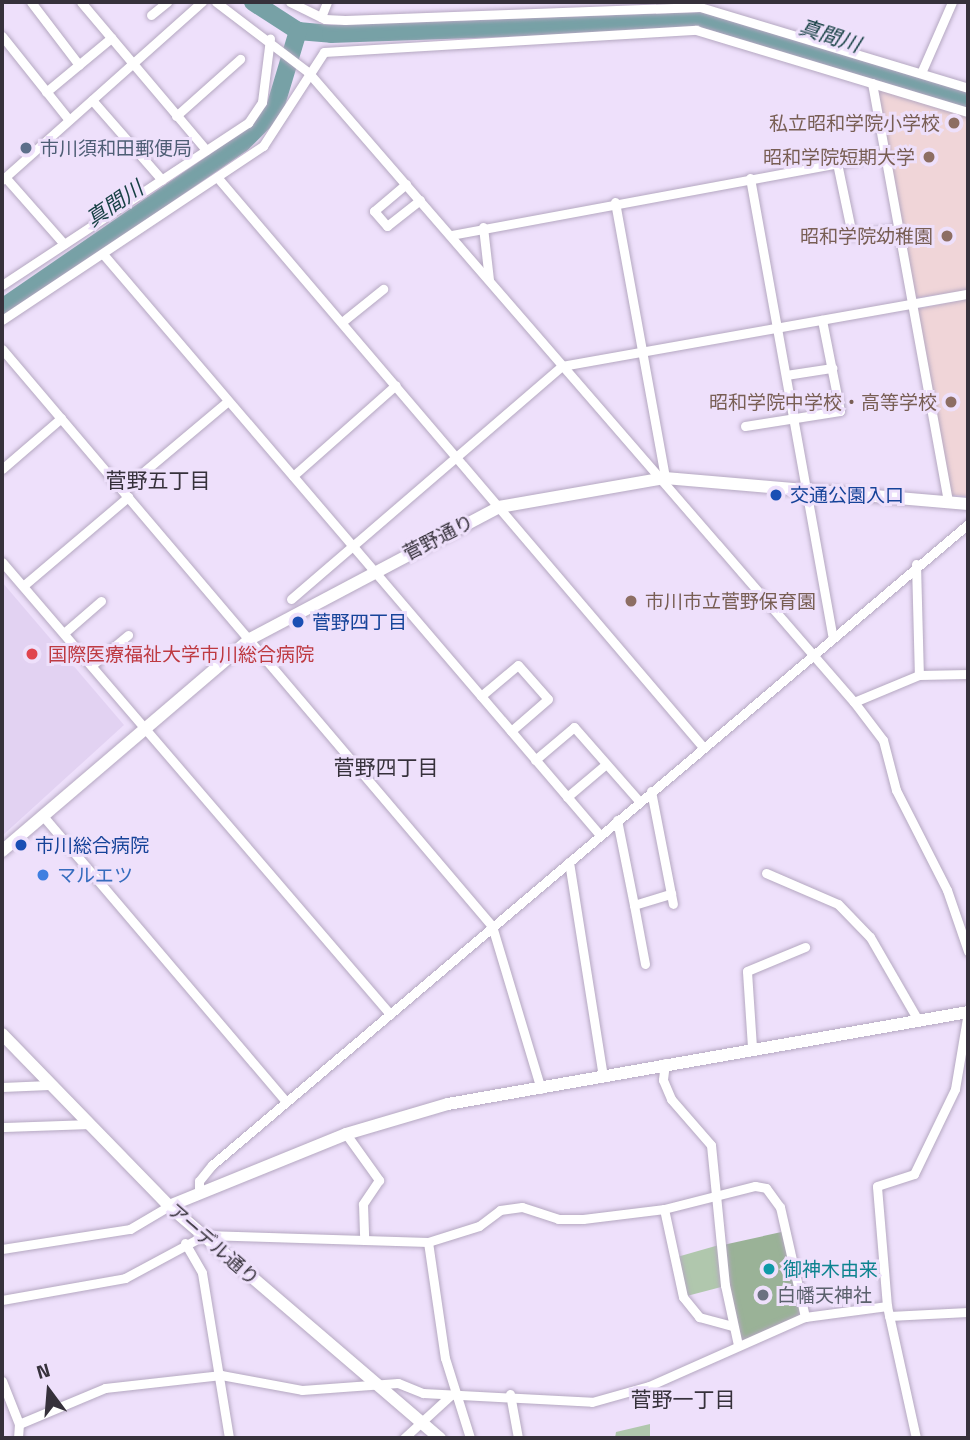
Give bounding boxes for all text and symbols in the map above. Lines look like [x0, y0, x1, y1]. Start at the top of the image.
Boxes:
water label: 真間川 [796, 13, 864, 57]
place label: 私立昭和学院小学校 [769, 112, 940, 134]
marker: 私立昭和学院小学校 [946, 115, 962, 131]
place label: 市川須和田郵便局 [40, 137, 192, 159]
marker: 市川須和田郵便局 [18, 140, 34, 156]
place label: 昭和学院短期大学 [763, 146, 915, 168]
marker: 昭和学院短期大学 [921, 149, 937, 165]
water label: 真間川 [81, 175, 147, 231]
place label: 昭和学院幼稚園 [800, 225, 933, 247]
marker: 昭和学院幼稚園 [939, 228, 955, 244]
place label: 昭和学院中学校・高等学校 [709, 391, 937, 413]
marker: 昭和学院中学校・高等学校 [943, 394, 959, 410]
district label: 菅野五丁目 [106, 467, 210, 493]
place label: 交通公園入口 [790, 484, 904, 506]
marker: 交通公園入口 [768, 487, 784, 503]
street label: 菅野通り [399, 510, 477, 564]
place label: 市川市立菅野保育園 [645, 590, 816, 612]
marker: 市川市立菅野保育園 [623, 593, 639, 609]
place label: 菅野四丁目 [312, 611, 407, 633]
marker: 菅野四丁目 [290, 614, 306, 630]
place label: 国際医療福祉大学市川総合病院 [48, 643, 314, 665]
marker: 国際医療福祉大学市川総合病院 [22, 644, 42, 664]
district label: 菅野四丁目 [334, 754, 438, 780]
place label: 市川総合病院 [35, 834, 149, 856]
marker: 市川総合病院 [13, 837, 29, 853]
place label: マルエツ [57, 864, 133, 886]
marker: マルエツ [35, 867, 51, 883]
street label: アーデル通り [164, 1198, 264, 1290]
place label: 御神木由来 [783, 1258, 878, 1280]
marker: 御神木由来 [761, 1261, 777, 1277]
place label: 白幡天神社 [777, 1284, 872, 1306]
marker: 白幡天神社 [755, 1287, 771, 1303]
text: N [33, 1355, 53, 1386]
north arrow [14, 1356, 84, 1426]
district label: 菅野一丁目 [631, 1386, 735, 1412]

